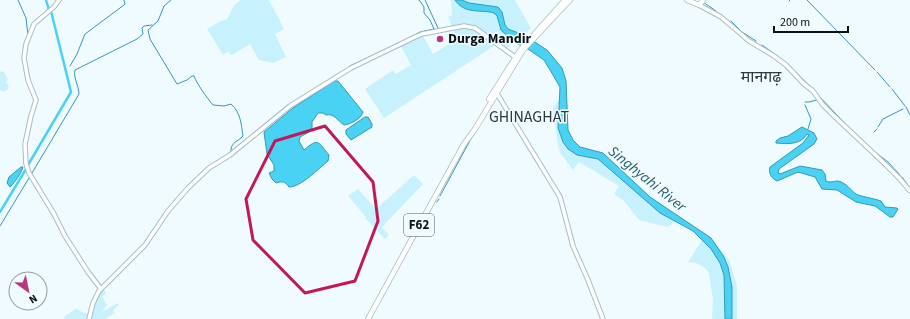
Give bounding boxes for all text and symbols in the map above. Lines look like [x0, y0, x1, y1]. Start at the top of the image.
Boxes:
scale bar [774, 8, 848, 34]
text: 200 m [780, 14, 810, 31]
place label: Durga Mandir [448, 29, 532, 49]
marker: Durga Mandir [435, 34, 445, 44]
district label: मानगढ़ [741, 66, 782, 88]
district label: GHINAGHAT [489, 106, 569, 128]
water label: Singhyahi River [604, 141, 691, 218]
road number: F62 [404, 214, 434, 236]
north arrow [8, 271, 48, 311]
text: N [26, 291, 40, 307]

